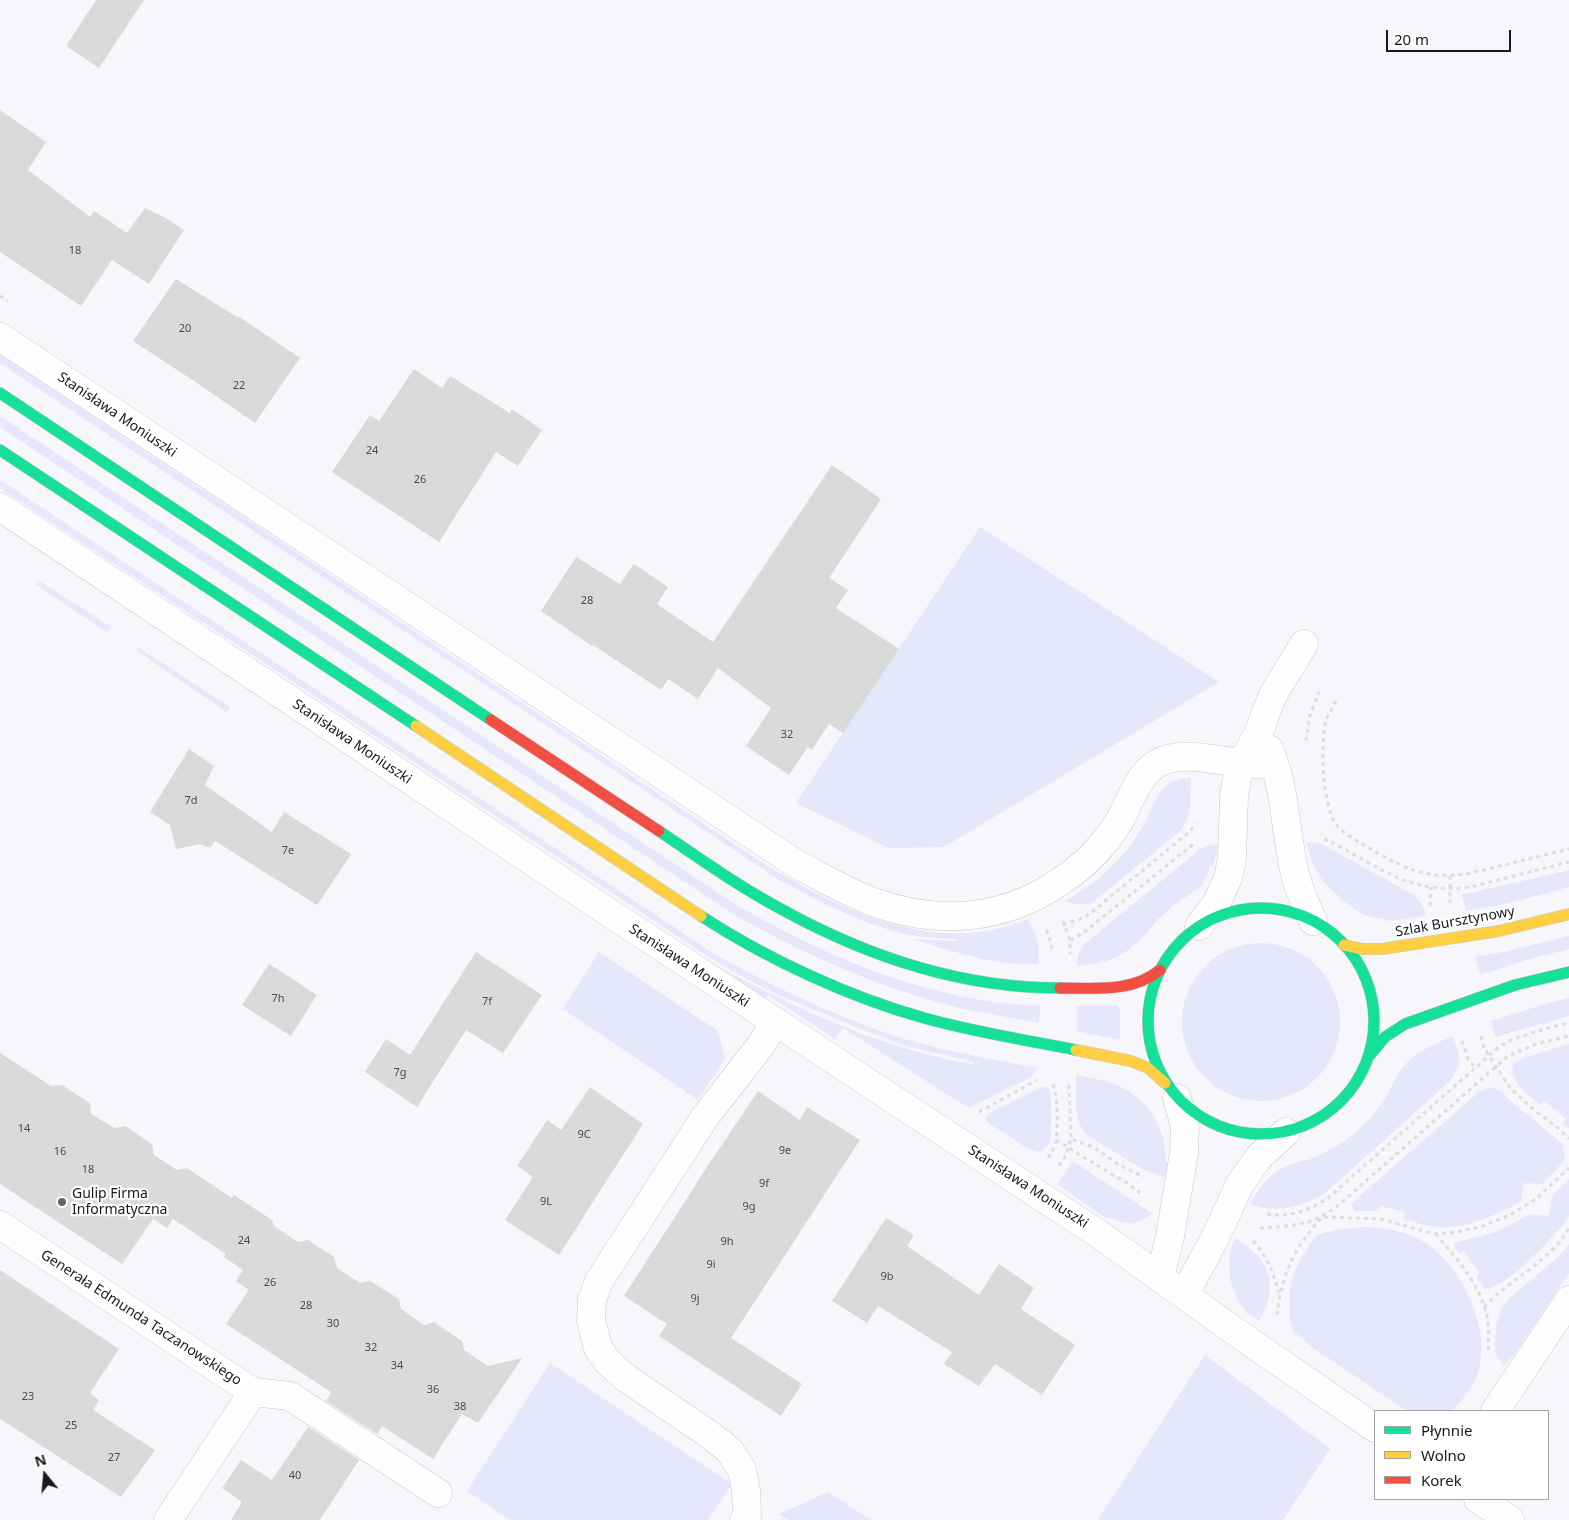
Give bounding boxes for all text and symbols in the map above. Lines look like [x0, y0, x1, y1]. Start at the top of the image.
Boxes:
scale bar [1389, 20, 1514, 52]
text: 20 m [1394, 29, 1429, 49]
house number: 18 [69, 244, 81, 258]
house number: 20 [179, 322, 191, 336]
street label: Stanisława Moniuszki [54, 369, 180, 461]
house number: 22 [233, 379, 245, 393]
house number: 24 [366, 444, 378, 458]
house number: 26 [414, 473, 426, 487]
house number: 28 [581, 594, 593, 608]
street label: Stanisława Moniuszki [289, 696, 415, 788]
house number: 32 [781, 728, 793, 742]
house number: 7d [184, 794, 198, 808]
house number: 7e [282, 844, 294, 858]
street label: Szlak Bursztynowy [1394, 903, 1516, 941]
street label: Stanisława Moniuszki [626, 921, 752, 1011]
house number: 7h [271, 992, 285, 1006]
house number: 7f [482, 995, 492, 1009]
house number: 7g [393, 1066, 407, 1080]
house number: 14 [18, 1122, 30, 1136]
house number: 9C [577, 1128, 591, 1142]
street label: Stanisława Moniuszki [965, 1142, 1091, 1232]
house number: 9e [779, 1144, 791, 1158]
house number: 16 [54, 1145, 66, 1159]
house number: 18 [82, 1163, 94, 1177]
house number: 9f [759, 1177, 769, 1191]
place label: Gulip Firma Informatyczna [72, 1186, 167, 1218]
house number: 9L [540, 1195, 552, 1209]
marker: Gulip Firma Informatyczna [56, 1196, 68, 1208]
house number: 9g [742, 1200, 756, 1214]
house number: 24 [238, 1234, 250, 1248]
house number: 9h [720, 1235, 734, 1249]
street label: Generała Edmunda Taczanowskiego [37, 1247, 245, 1389]
house number: 9i [706, 1258, 716, 1272]
house number: 9b [880, 1270, 894, 1284]
house number: 26 [264, 1276, 276, 1290]
house number: 9j [690, 1292, 700, 1306]
house number: 28 [300, 1299, 312, 1313]
house number: 30 [327, 1317, 339, 1331]
house number: 32 [365, 1341, 377, 1355]
house number: 34 [391, 1359, 403, 1373]
house number: 36 [427, 1383, 439, 1397]
house number: 23 [22, 1390, 34, 1404]
house number: 38 [454, 1400, 466, 1414]
legend [1374, 1410, 1549, 1500]
house number: 25 [65, 1419, 77, 1433]
text: Płynnie [1421, 1420, 1472, 1440]
text: Wolno [1421, 1445, 1466, 1465]
text: N [32, 1449, 49, 1471]
north arrow [20, 1450, 70, 1500]
house number: 27 [108, 1451, 120, 1465]
house number: 40 [289, 1469, 301, 1483]
text: Korek [1421, 1470, 1462, 1490]

